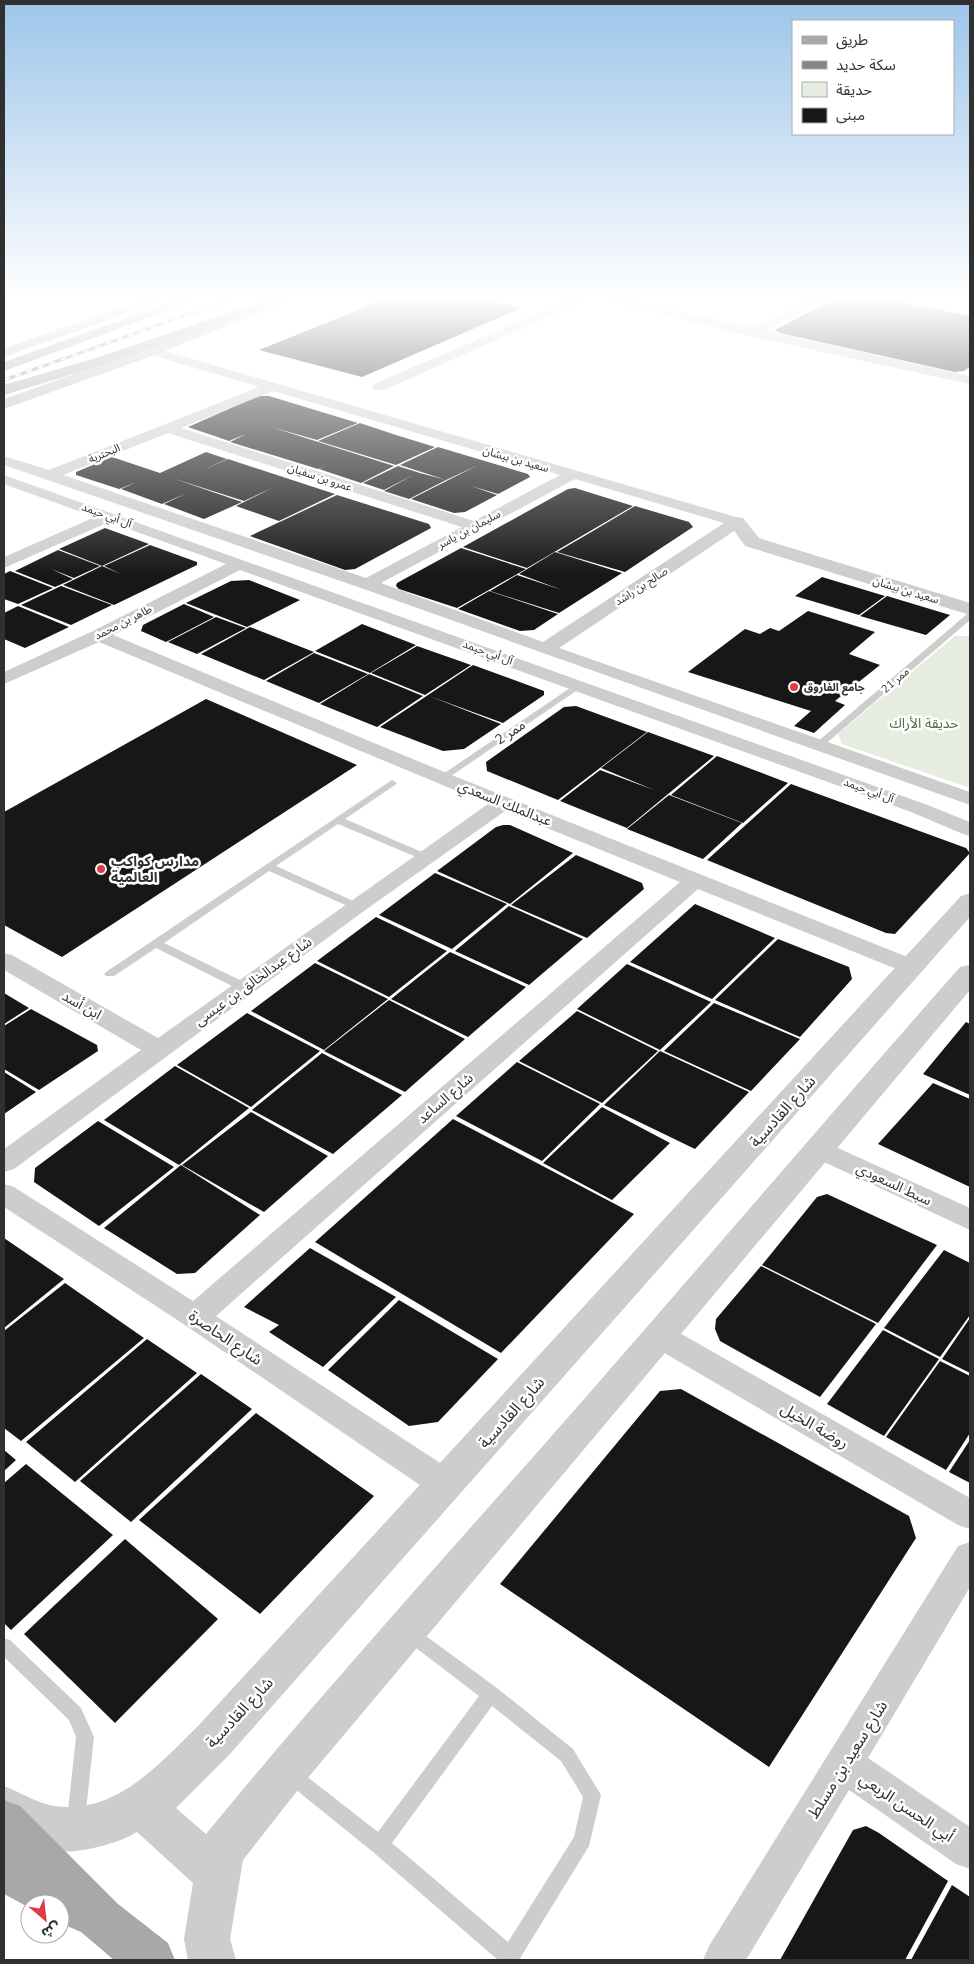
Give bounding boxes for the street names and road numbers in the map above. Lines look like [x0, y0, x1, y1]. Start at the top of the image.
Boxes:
street label: البحترية [86, 440, 122, 467]
street label: سعيد بن بيشان [481, 443, 551, 476]
street label: عمرو بن سفيان [286, 460, 354, 495]
street label: آل أبي حيمد [79, 499, 135, 533]
street label: سليمان بن ياسر [434, 506, 504, 553]
street label: صالح بن راشد [612, 564, 671, 609]
street label: سعيد بن بيشان [871, 573, 941, 608]
street label: طاهر بن محمد [92, 601, 155, 643]
street label: آل أبي حيمد [460, 636, 516, 670]
street label: ممر 21 [878, 664, 913, 697]
street label: ممر 2 [491, 715, 529, 750]
street label: آل أبي حيمد [841, 774, 897, 808]
street label: عبدالملك السعدي [455, 776, 554, 832]
street label: شارع عبدالخالق بن عيسى [191, 932, 316, 1031]
street label: ابن أسد [59, 987, 105, 1024]
street label: شارع الساعد [413, 1069, 478, 1129]
street label: شارع القادسية [745, 1071, 822, 1153]
street label: سبط السعودي [852, 1159, 935, 1211]
street label: شارع الحاصرة [184, 1305, 267, 1371]
street label: شارع القادسية [474, 1372, 551, 1454]
street label: روضة الخيل [776, 1398, 853, 1454]
street label: شارع القادسية [201, 1672, 279, 1754]
street label: شارع سعيد بن مسلط [803, 1696, 894, 1823]
street label: أبي الحسن الربعي [854, 1768, 958, 1848]

